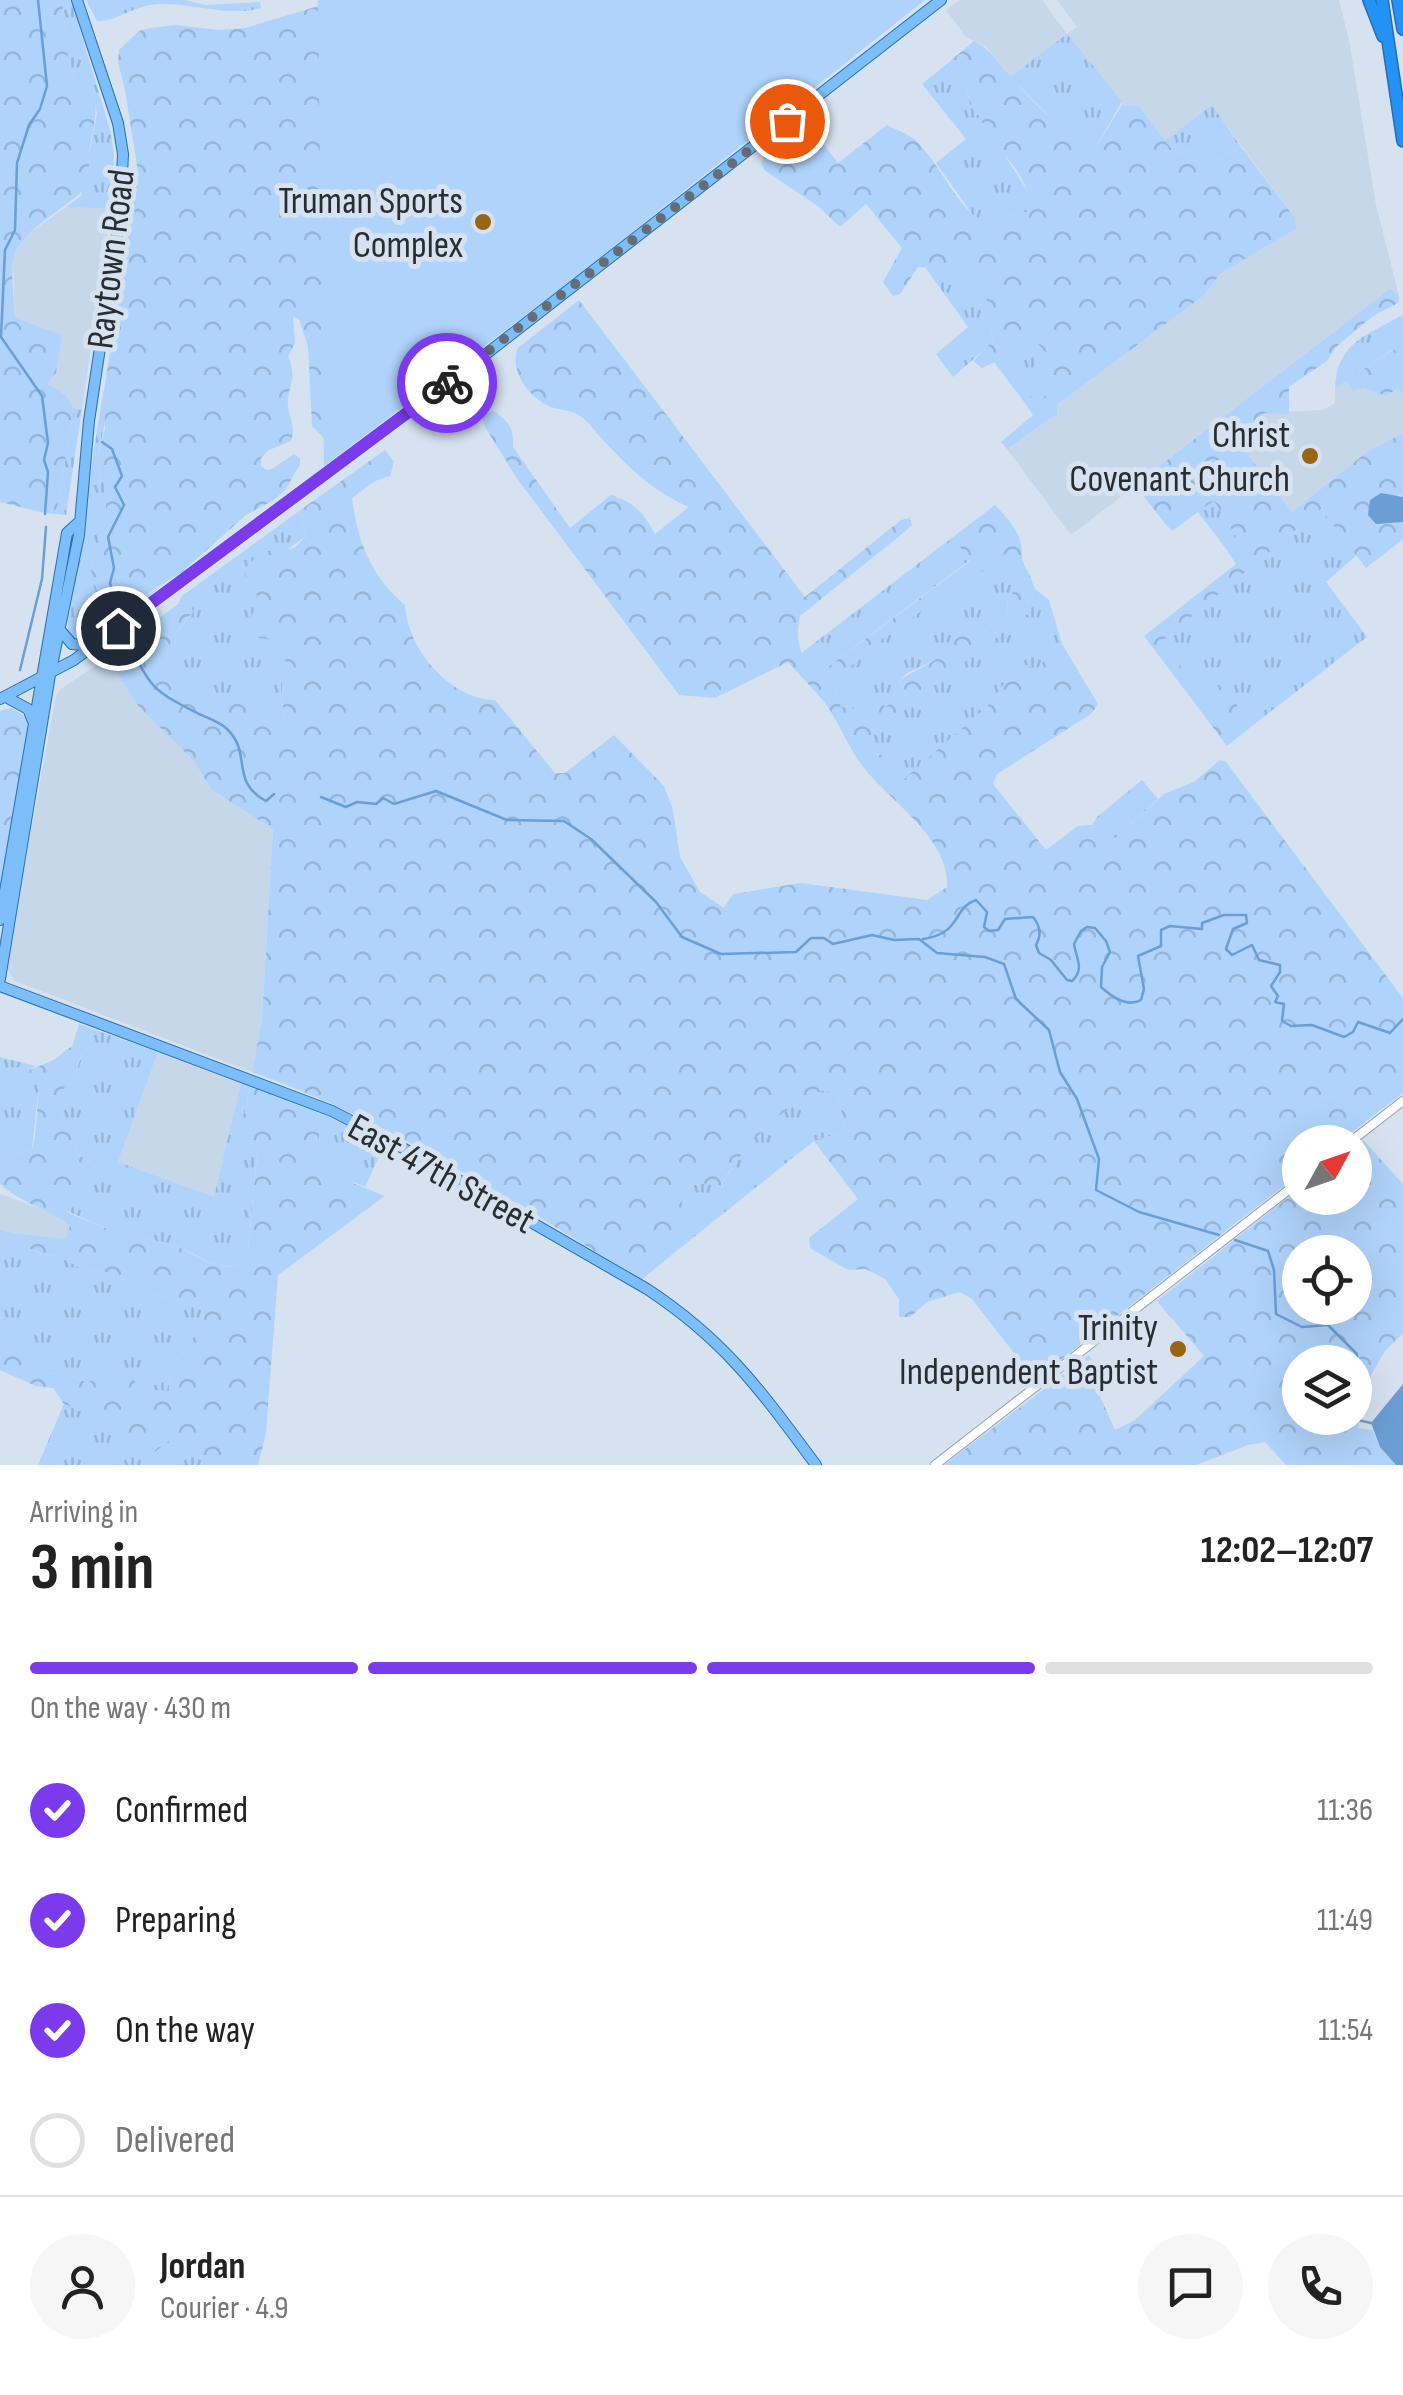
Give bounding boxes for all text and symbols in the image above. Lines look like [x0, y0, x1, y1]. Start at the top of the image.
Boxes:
pin [745, 79, 830, 164]
icon: bag [760, 94, 815, 149]
street label: Raytown Road [78, 167, 145, 351]
place label: Truman Sports Complex [278, 179, 463, 268]
marker: Truman Sports Complex [472, 211, 494, 233]
courier [397, 333, 497, 433]
icon: bike [420, 356, 475, 411]
place label: Christ Covenant Church [1069, 413, 1290, 502]
marker: Christ Covenant Church [1299, 445, 1321, 467]
pin [76, 586, 161, 671]
icon: home [91, 601, 146, 656]
street label: East 47th Street [340, 1105, 542, 1244]
north arrow [1282, 1125, 1372, 1215]
map controls [1282, 1125, 1372, 1435]
button: locate [1282, 1235, 1372, 1325]
place label: Trinity Independent Baptist [899, 1306, 1158, 1395]
marker: Trinity Independent Baptist [1167, 1338, 1189, 1360]
button: layers [1282, 1345, 1372, 1435]
text: Arriving in [30, 1493, 138, 1532]
text: 12:02–12:07 [1201, 1528, 1373, 1573]
text: 3 min [30, 1530, 154, 1608]
text: On the way · 430 m [30, 1689, 231, 1728]
icon: check [30, 1783, 85, 1838]
text: Confirmed [115, 1788, 248, 1833]
text: 11:36 [1317, 1791, 1373, 1830]
icon: check [30, 1893, 85, 1948]
text: Preparing [115, 1898, 236, 1943]
text: 11:49 [1317, 1901, 1373, 1940]
icon: check [30, 2003, 85, 2058]
text: On the way [115, 2008, 255, 2053]
text: 11:54 [1318, 2011, 1373, 2050]
text: Delivered [115, 2118, 235, 2163]
button: person [30, 2234, 135, 2339]
button: chat [1138, 2234, 1243, 2339]
button: phone [1268, 2234, 1373, 2339]
text: Jordan [160, 2244, 245, 2289]
text: Courier · 4.9 [160, 2289, 288, 2328]

